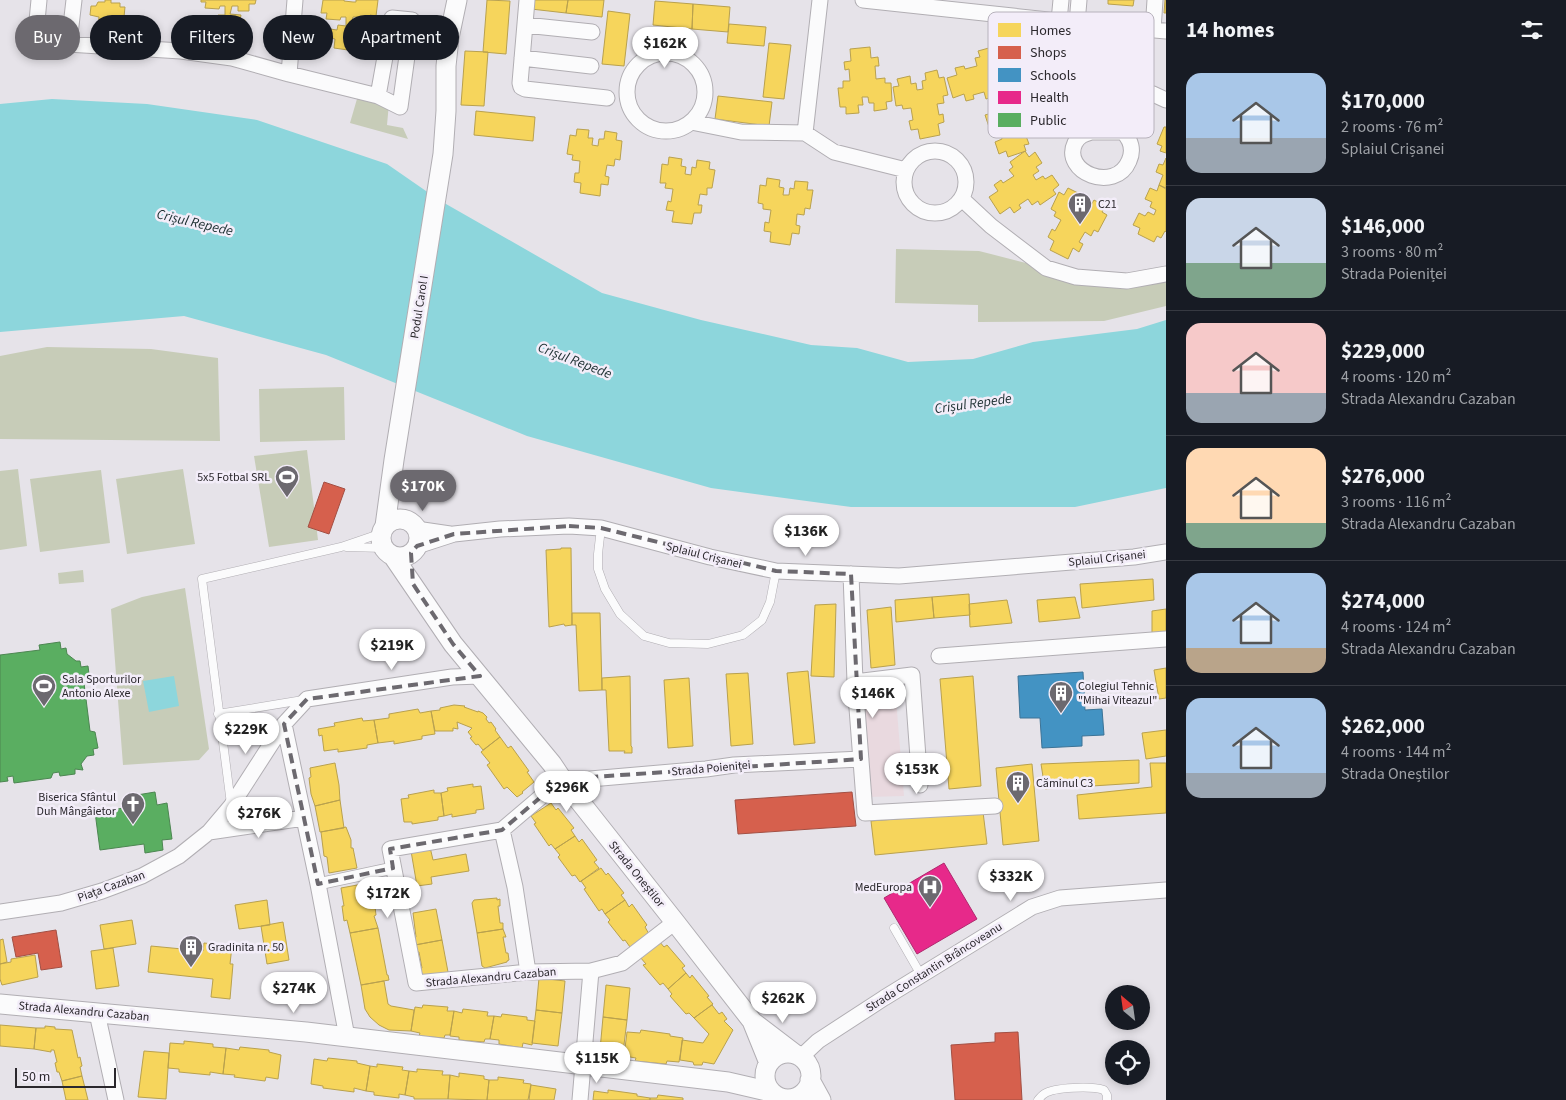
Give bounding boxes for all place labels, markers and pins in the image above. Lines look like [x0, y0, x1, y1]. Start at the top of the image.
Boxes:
pin: $162K [630, 27, 700, 69]
building icon: C21 [1067, 191, 1093, 225]
place label: C21 [1098, 196, 1117, 213]
sports icon: 5x5 Fotbal SRL [274, 464, 300, 498]
place label: 5x5 Fotbal SRL [197, 469, 270, 486]
pin: $170K [388, 470, 458, 512]
pin: $136K [771, 514, 841, 557]
pin: $219K [357, 628, 427, 671]
place label: Sala Sporturilor Antonio Alexe [62, 671, 142, 702]
sports icon: Sala Sporturilor Antonio Alexe [31, 673, 57, 707]
pin: $146K [838, 676, 908, 719]
place label: Colegiul Tehnic "Mihai Viteazul" [1078, 678, 1157, 709]
building icon: Colegiul Tehnic "Mihai Viteazul" [1048, 680, 1074, 714]
pin: $229K [211, 712, 281, 755]
pin: $153K [882, 752, 952, 795]
pin: $296K [532, 770, 602, 813]
building icon: Căminul C3 [1005, 770, 1031, 804]
place label: Căminul C3 [1036, 775, 1093, 792]
place label: Biserica Sfântul Duh Mângâietor [37, 789, 117, 820]
church icon: Biserica Sfântul Duh Mângâietor [120, 791, 146, 825]
pin: $276K [224, 796, 294, 839]
pin: $332K [976, 860, 1046, 902]
hospital icon: MedEuropa [917, 874, 943, 908]
pin: $172K [353, 876, 423, 919]
place label: MedEuropa [855, 879, 912, 896]
building icon: Gradinita nr. 50 [178, 934, 204, 968]
place label: Gradinita nr. 50 [208, 939, 284, 956]
pin: $274K [259, 972, 329, 1014]
pin: $262K [748, 982, 818, 1024]
pin: $115K [562, 1042, 632, 1084]

